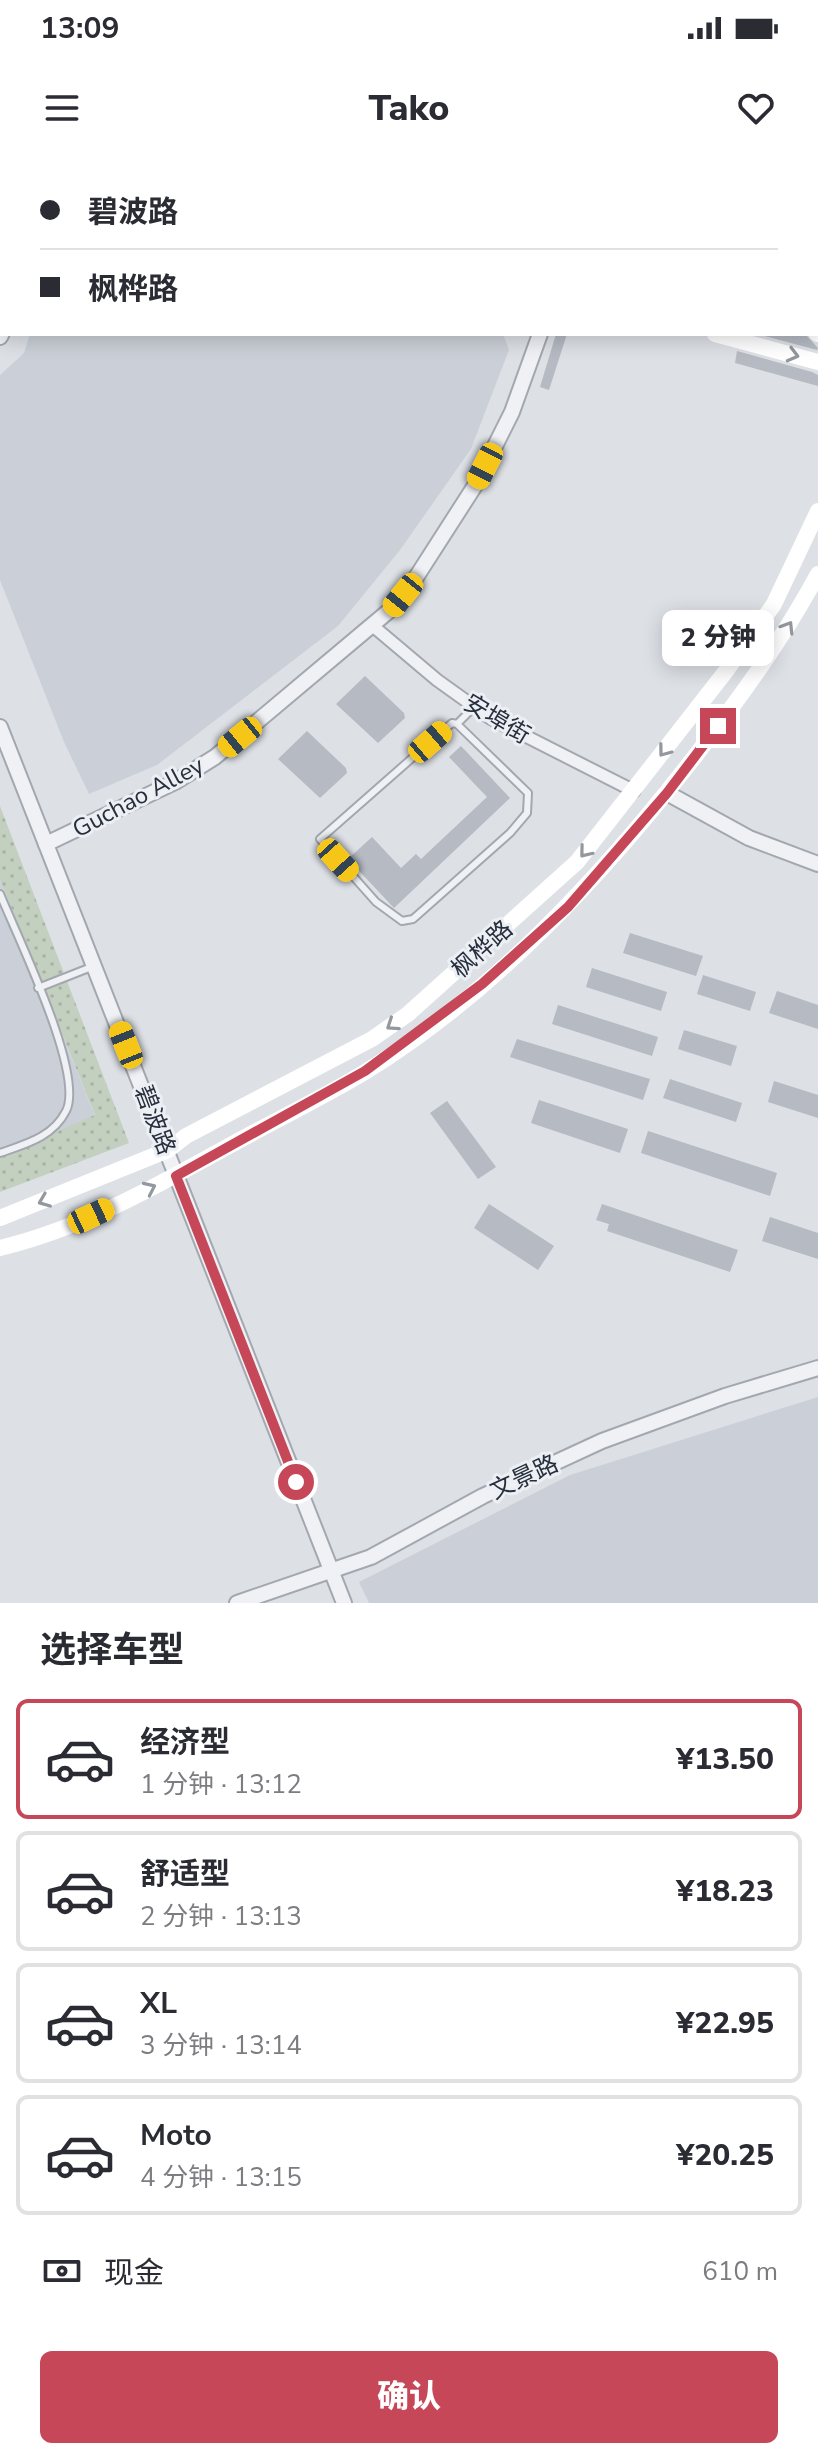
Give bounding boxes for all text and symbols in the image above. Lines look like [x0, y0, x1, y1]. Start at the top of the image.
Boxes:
text: 13:09 [40, 8, 119, 49]
text: Tako [369, 84, 449, 133]
icon: menu [40, 86, 84, 130]
icon: heart [734, 86, 778, 130]
text: 碧波路 [88, 192, 178, 233]
text: 枫桦路 [88, 269, 178, 310]
one-way arrow [786, 346, 800, 363]
car [463, 439, 507, 493]
car [379, 569, 427, 621]
callout: 2 分钟 [662, 610, 774, 666]
text: 2 分钟 [681, 620, 755, 655]
one-way arrow [779, 622, 794, 636]
street label: 安埠街 [458, 687, 536, 751]
route end [700, 708, 736, 744]
car [214, 713, 266, 761]
car [404, 717, 456, 767]
one-way arrow [660, 743, 674, 757]
street label: Guchao Alley [67, 749, 210, 845]
car [313, 834, 363, 886]
one-way arrow [581, 842, 595, 857]
street label: 枫桦路 [445, 913, 519, 985]
one-way arrow [387, 1015, 401, 1030]
car [106, 1018, 146, 1072]
street label: 碧波路 [127, 1081, 183, 1159]
one-way arrow [142, 1182, 156, 1198]
one-way arrow [38, 1191, 52, 1207]
car [64, 1195, 118, 1237]
street label: 文景路 [485, 1447, 563, 1507]
route start [278, 1464, 314, 1500]
text: 选择车型 [40, 1626, 184, 1675]
text: 经济型 [140, 1722, 230, 1763]
icon: car [44, 1723, 116, 1795]
text: ¥13.50 [676, 1739, 774, 1780]
text: 1 分钟 · 13:12 [140, 1767, 302, 1802]
text: 舒适型 [140, 1854, 230, 1895]
icon: car [44, 1855, 116, 1927]
text: ¥18.23 [676, 1871, 774, 1912]
text: 2 分钟 · 13:13 [140, 1899, 302, 1934]
text: XL [140, 1983, 177, 2024]
icon: car [44, 1987, 116, 2059]
text: ¥22.95 [676, 2003, 774, 2044]
text: 3 分钟 · 13:14 [140, 2028, 302, 2063]
text: Moto [140, 2115, 212, 2156]
icon: car [44, 2119, 116, 2191]
text: ¥20.25 [676, 2135, 774, 2176]
text: 4 分钟 · 13:15 [140, 2160, 302, 2195]
icon: cash [40, 2249, 84, 2293]
text: 现金 [104, 2253, 164, 2294]
text: 610 m [702, 2254, 778, 2289]
button: 确认 [40, 2351, 778, 2443]

